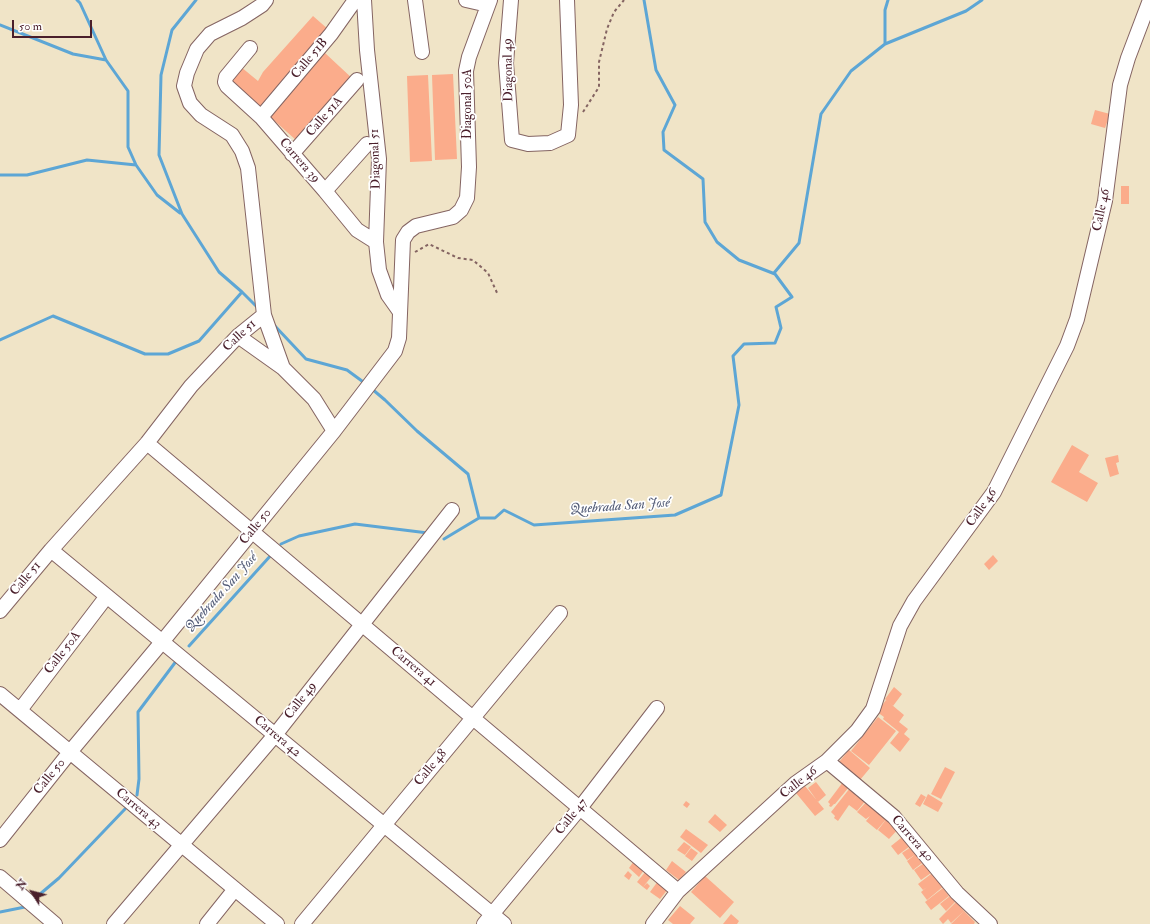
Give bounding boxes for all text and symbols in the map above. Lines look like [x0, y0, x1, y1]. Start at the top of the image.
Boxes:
scale bar [14, 12, 94, 38]
text: 50 m [19, 19, 42, 34]
street label: Calle 51B [288, 35, 332, 83]
street label: Diagonal 49 [501, 38, 517, 102]
street label: Diagonal 50A [460, 69, 476, 139]
street label: Calle 51A [303, 94, 347, 140]
street label: Diagonal 51 [367, 128, 385, 190]
street label: Carrera 39 [275, 135, 323, 187]
street label: Calle 46 [1090, 187, 1114, 233]
street label: Calle 51 [220, 317, 260, 355]
street label: Calle 46 [963, 486, 1001, 530]
water label: Quebrada San José [570, 495, 670, 519]
street label: Calle 50 [237, 506, 275, 548]
water label: Quebrada San José [182, 550, 262, 636]
street label: Calle 51 [7, 559, 45, 599]
street label: Calle 50A [41, 628, 85, 678]
street label: Carrera 41 [387, 644, 439, 690]
street label: Calle 49 [282, 679, 320, 723]
street label: Carrera 42 [250, 713, 304, 761]
street label: Calle 48 [411, 747, 451, 789]
street label: Calle 50 [31, 756, 69, 798]
street label: Calle 46 [777, 764, 821, 802]
street label: Carrera 43 [112, 785, 164, 833]
street label: Calle 47 [553, 796, 591, 838]
street label: Carrera 40 [888, 813, 936, 865]
north arrow [12, 872, 52, 912]
text: N [14, 877, 30, 892]

